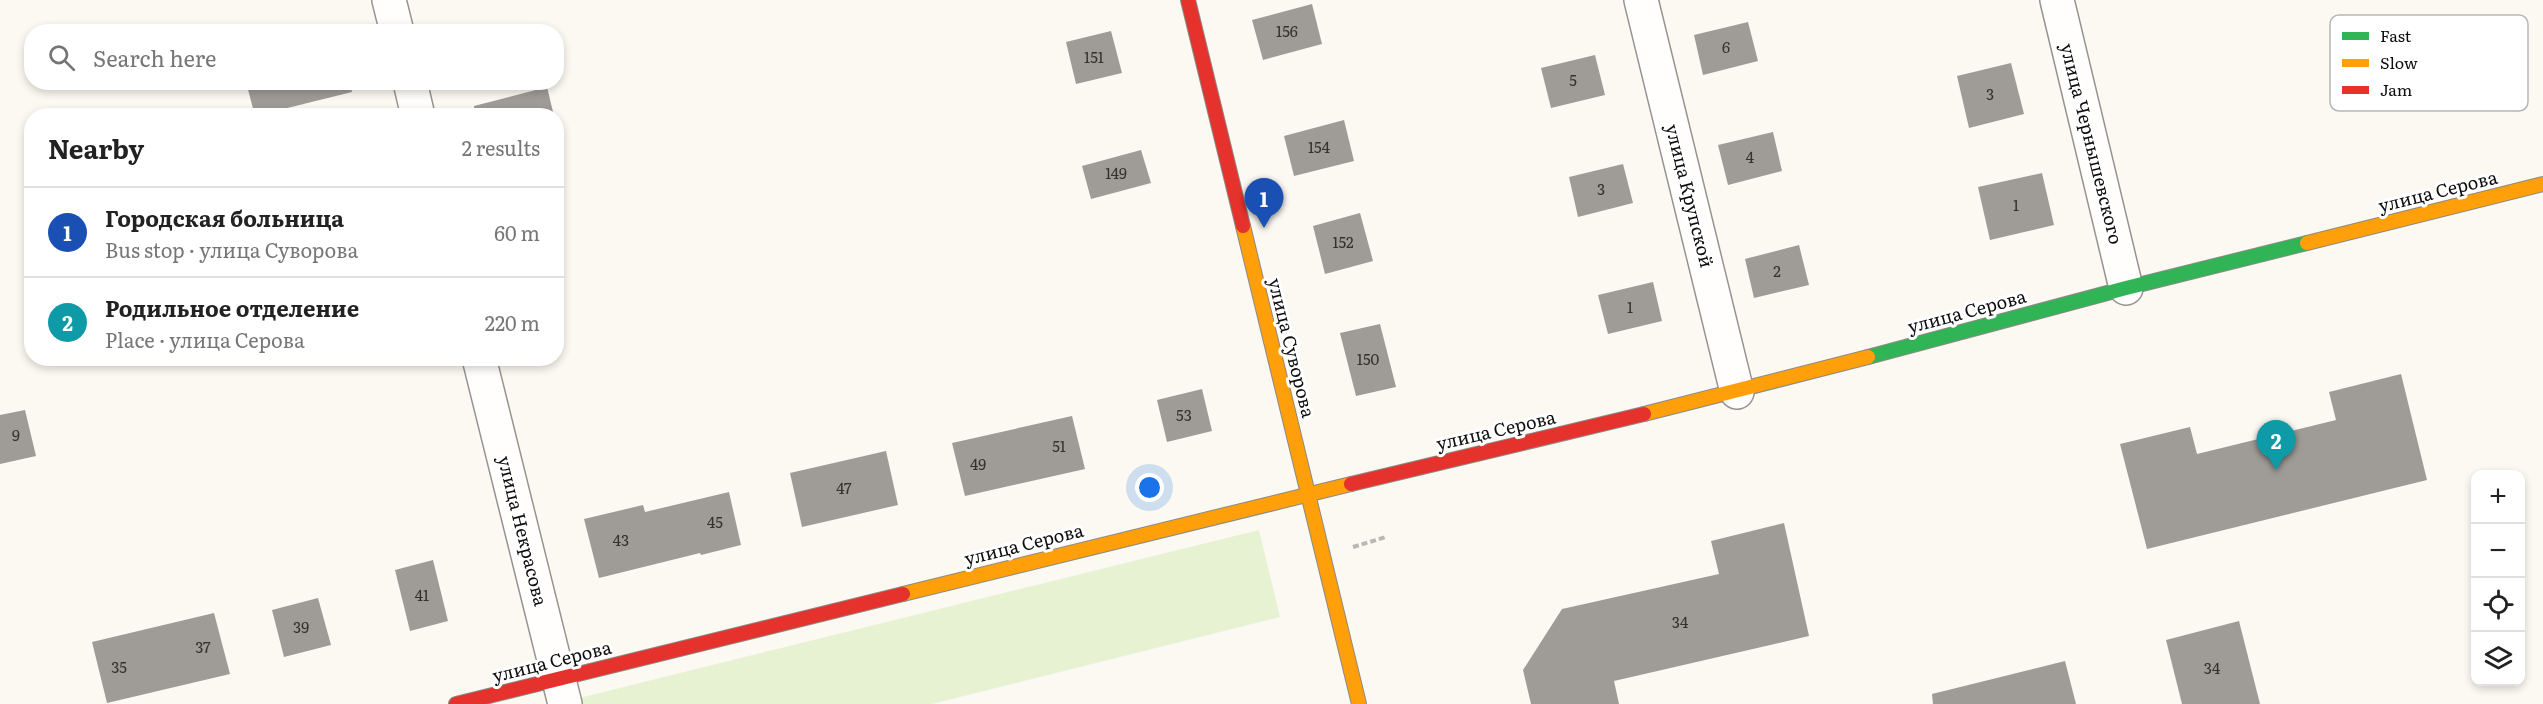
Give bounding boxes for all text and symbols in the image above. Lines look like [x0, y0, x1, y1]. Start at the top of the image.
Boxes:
legend [2330, 15, 2528, 111]
house number: 156 [1276, 19, 1298, 42]
text: Fast [2380, 23, 2412, 47]
search box [24, 24, 564, 90]
house number: 6 [1722, 35, 1730, 58]
street label: улица Чернышевского [2054, 40, 2131, 247]
icon: search [45, 41, 78, 74]
text: Search here [93, 41, 216, 74]
house number: 151 [1084, 45, 1104, 68]
text: Slow [2380, 50, 2418, 74]
house number: 5 [1569, 68, 1577, 91]
text: Jam [2380, 77, 2413, 101]
house number: 3 [1986, 82, 1994, 105]
street label: улица Крупской [1660, 121, 1721, 270]
text: Nearby [48, 128, 144, 167]
text: 2 results [462, 132, 540, 162]
house number: 154 [1308, 135, 1330, 158]
house number: 4 [1746, 145, 1754, 168]
house number: 149 [1105, 161, 1127, 184]
street label: улица Серова [2375, 163, 2500, 218]
house number: 3 [1597, 177, 1605, 200]
pin: 1 [1244, 178, 1284, 228]
house number: 1 [2013, 193, 2019, 216]
text: Городская больница [105, 201, 344, 234]
text: 1 [63, 217, 72, 247]
text: 60 m [494, 217, 540, 247]
house number: 152 [1332, 230, 1354, 253]
text: Bus stop · улица Суворова [105, 234, 358, 264]
house number: 2 [1773, 259, 1781, 282]
street label: улица Суворова [1262, 275, 1323, 421]
street label: улица Серова [1904, 282, 2029, 339]
text: Родильное отделение [105, 291, 359, 324]
house number: 1 [1627, 295, 1633, 318]
text: 2 [62, 307, 73, 337]
text: 220 m [485, 307, 540, 337]
text: Place · улица Серова [105, 324, 305, 354]
house number: 150 [1357, 347, 1380, 370]
house number: 53 [1176, 403, 1192, 426]
street label: улица Серова [1433, 403, 1558, 456]
pin: 2 [2256, 420, 2296, 470]
house number: 9 [12, 423, 20, 446]
house number: 51 [1052, 434, 1066, 457]
house number: 49 [970, 452, 986, 475]
street label: улица Некрасова [492, 453, 555, 609]
map controls [2471, 470, 2525, 686]
button: + [2471, 470, 2525, 524]
your location [1135, 473, 1164, 502]
house number: 47 [836, 476, 852, 499]
house number: 45 [707, 510, 723, 533]
street label: улица Серова [961, 516, 1086, 571]
button: − [2471, 524, 2525, 578]
house number: 43 [613, 528, 629, 551]
button: locate [2471, 578, 2525, 632]
house number: 41 [415, 583, 429, 606]
house number: 34 [1672, 610, 1688, 633]
house number: 39 [293, 615, 309, 638]
button: layers [2471, 632, 2525, 686]
street label: улица Серова [489, 633, 614, 688]
house number: 37 [195, 635, 211, 658]
house number: 35 [111, 655, 127, 678]
house number: 34 [2204, 656, 2220, 679]

